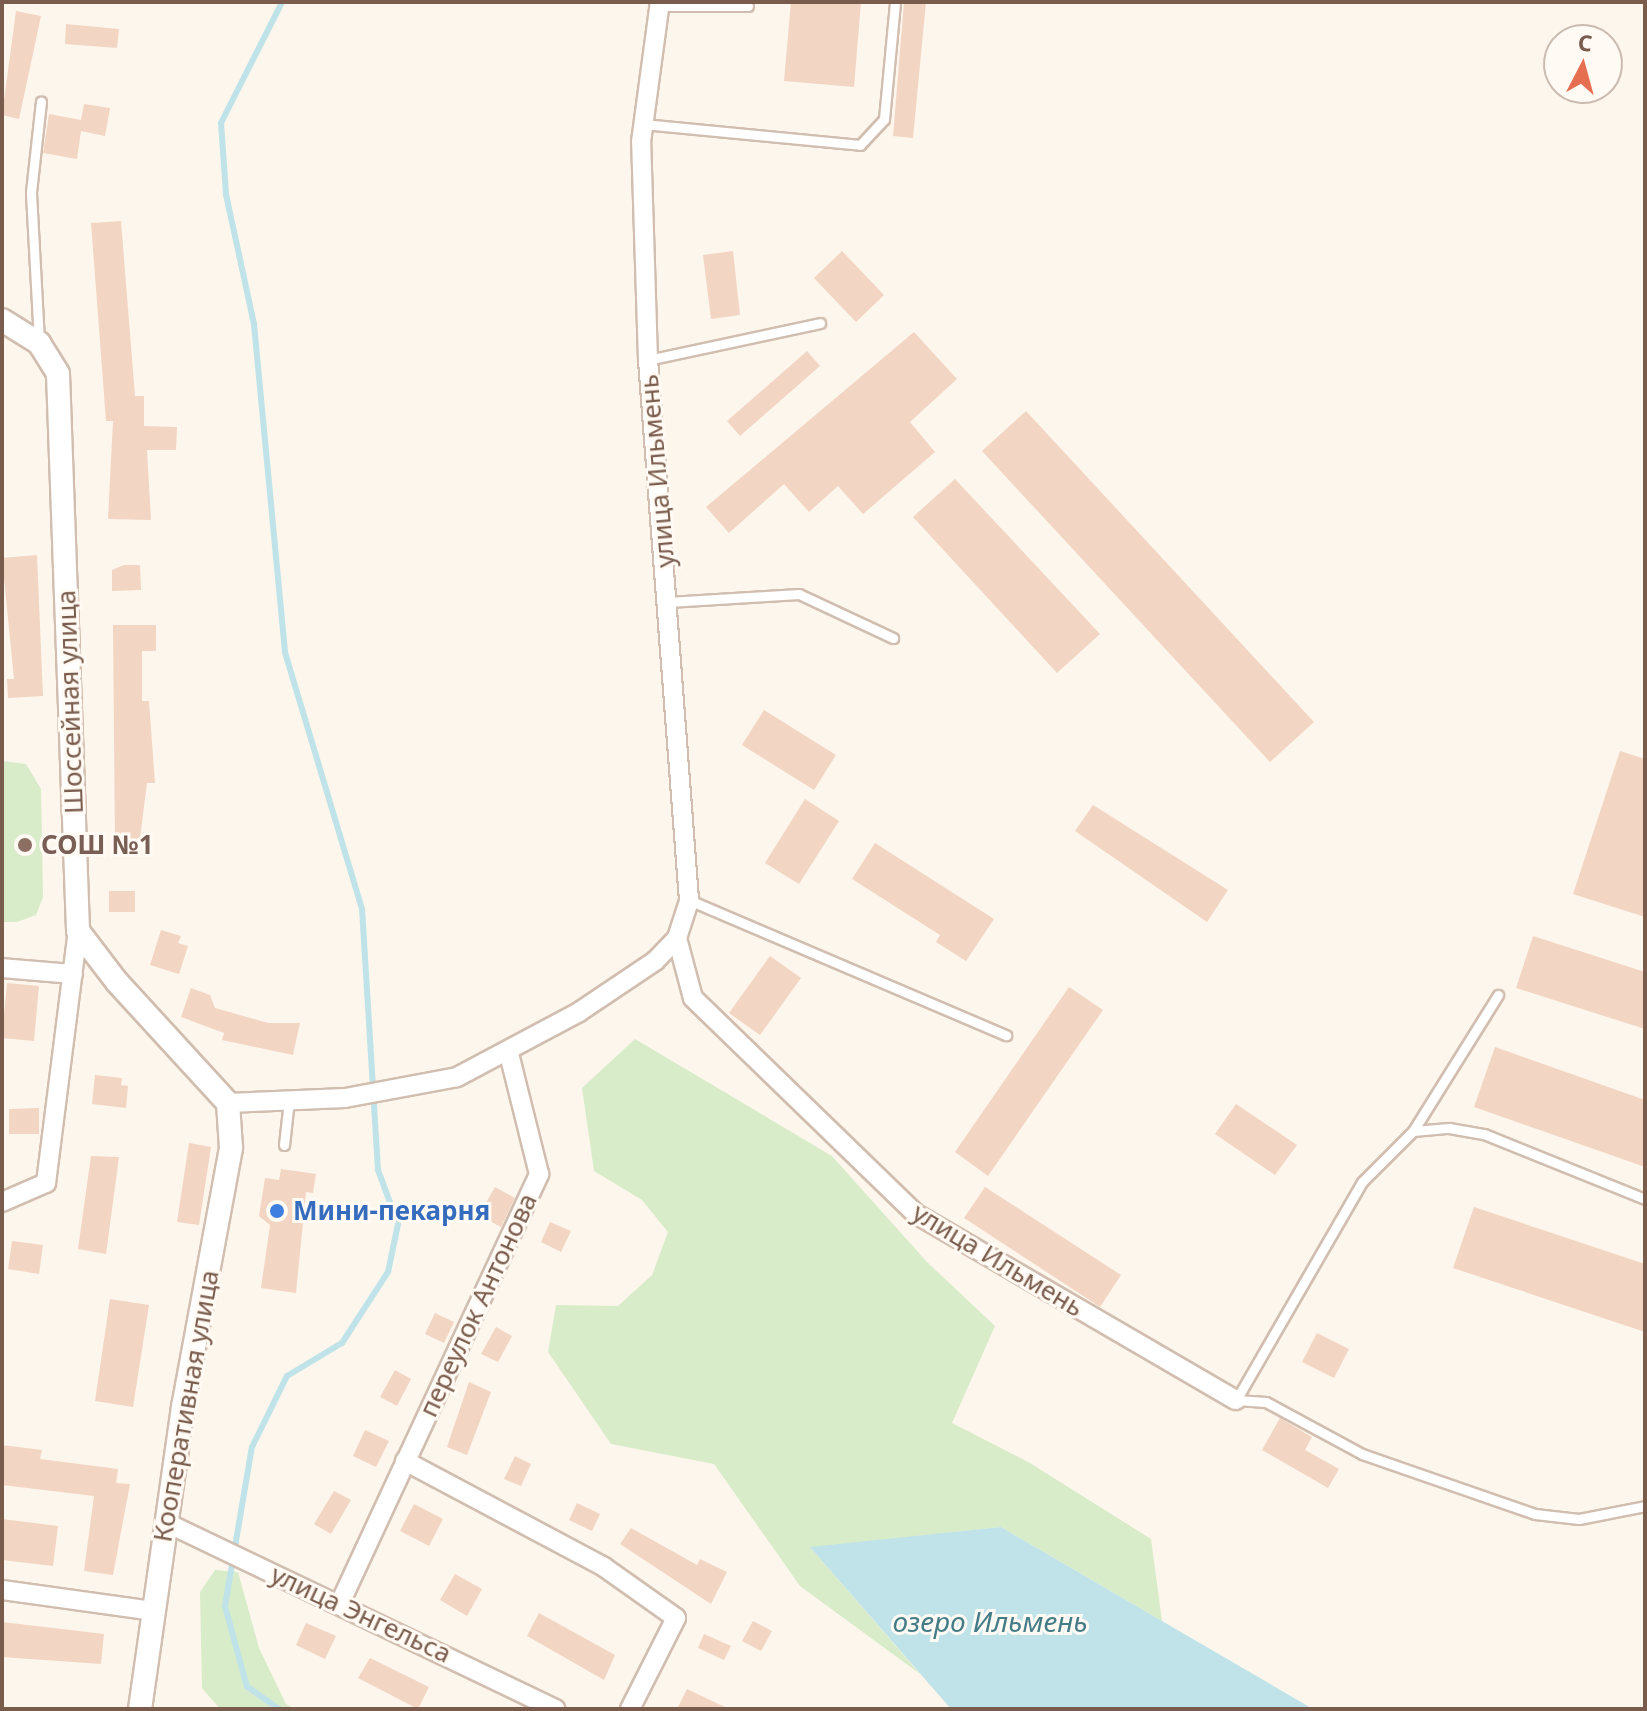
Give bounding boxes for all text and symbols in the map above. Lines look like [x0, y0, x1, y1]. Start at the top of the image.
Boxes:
north arrow [1543, 24, 1623, 104]
text: С [1577, 26, 1594, 58]
street label: улица Ильмень [633, 373, 681, 569]
street label: Шоссейная улица [51, 590, 89, 814]
place label: СОШ №1 [41, 829, 154, 861]
marker: СОШ №1 [16, 836, 34, 854]
street label: переулок Антонова [413, 1188, 543, 1422]
place label: Мини-пекарня [293, 1195, 490, 1227]
street label: улица Ильмень [907, 1197, 1089, 1323]
marker: Мини-пекарня [268, 1202, 286, 1220]
street label: Кооперативная улица [147, 1268, 225, 1544]
street label: улица Энгельса [266, 1559, 456, 1669]
water label: озеро Ильмень [892, 1604, 1088, 1638]

